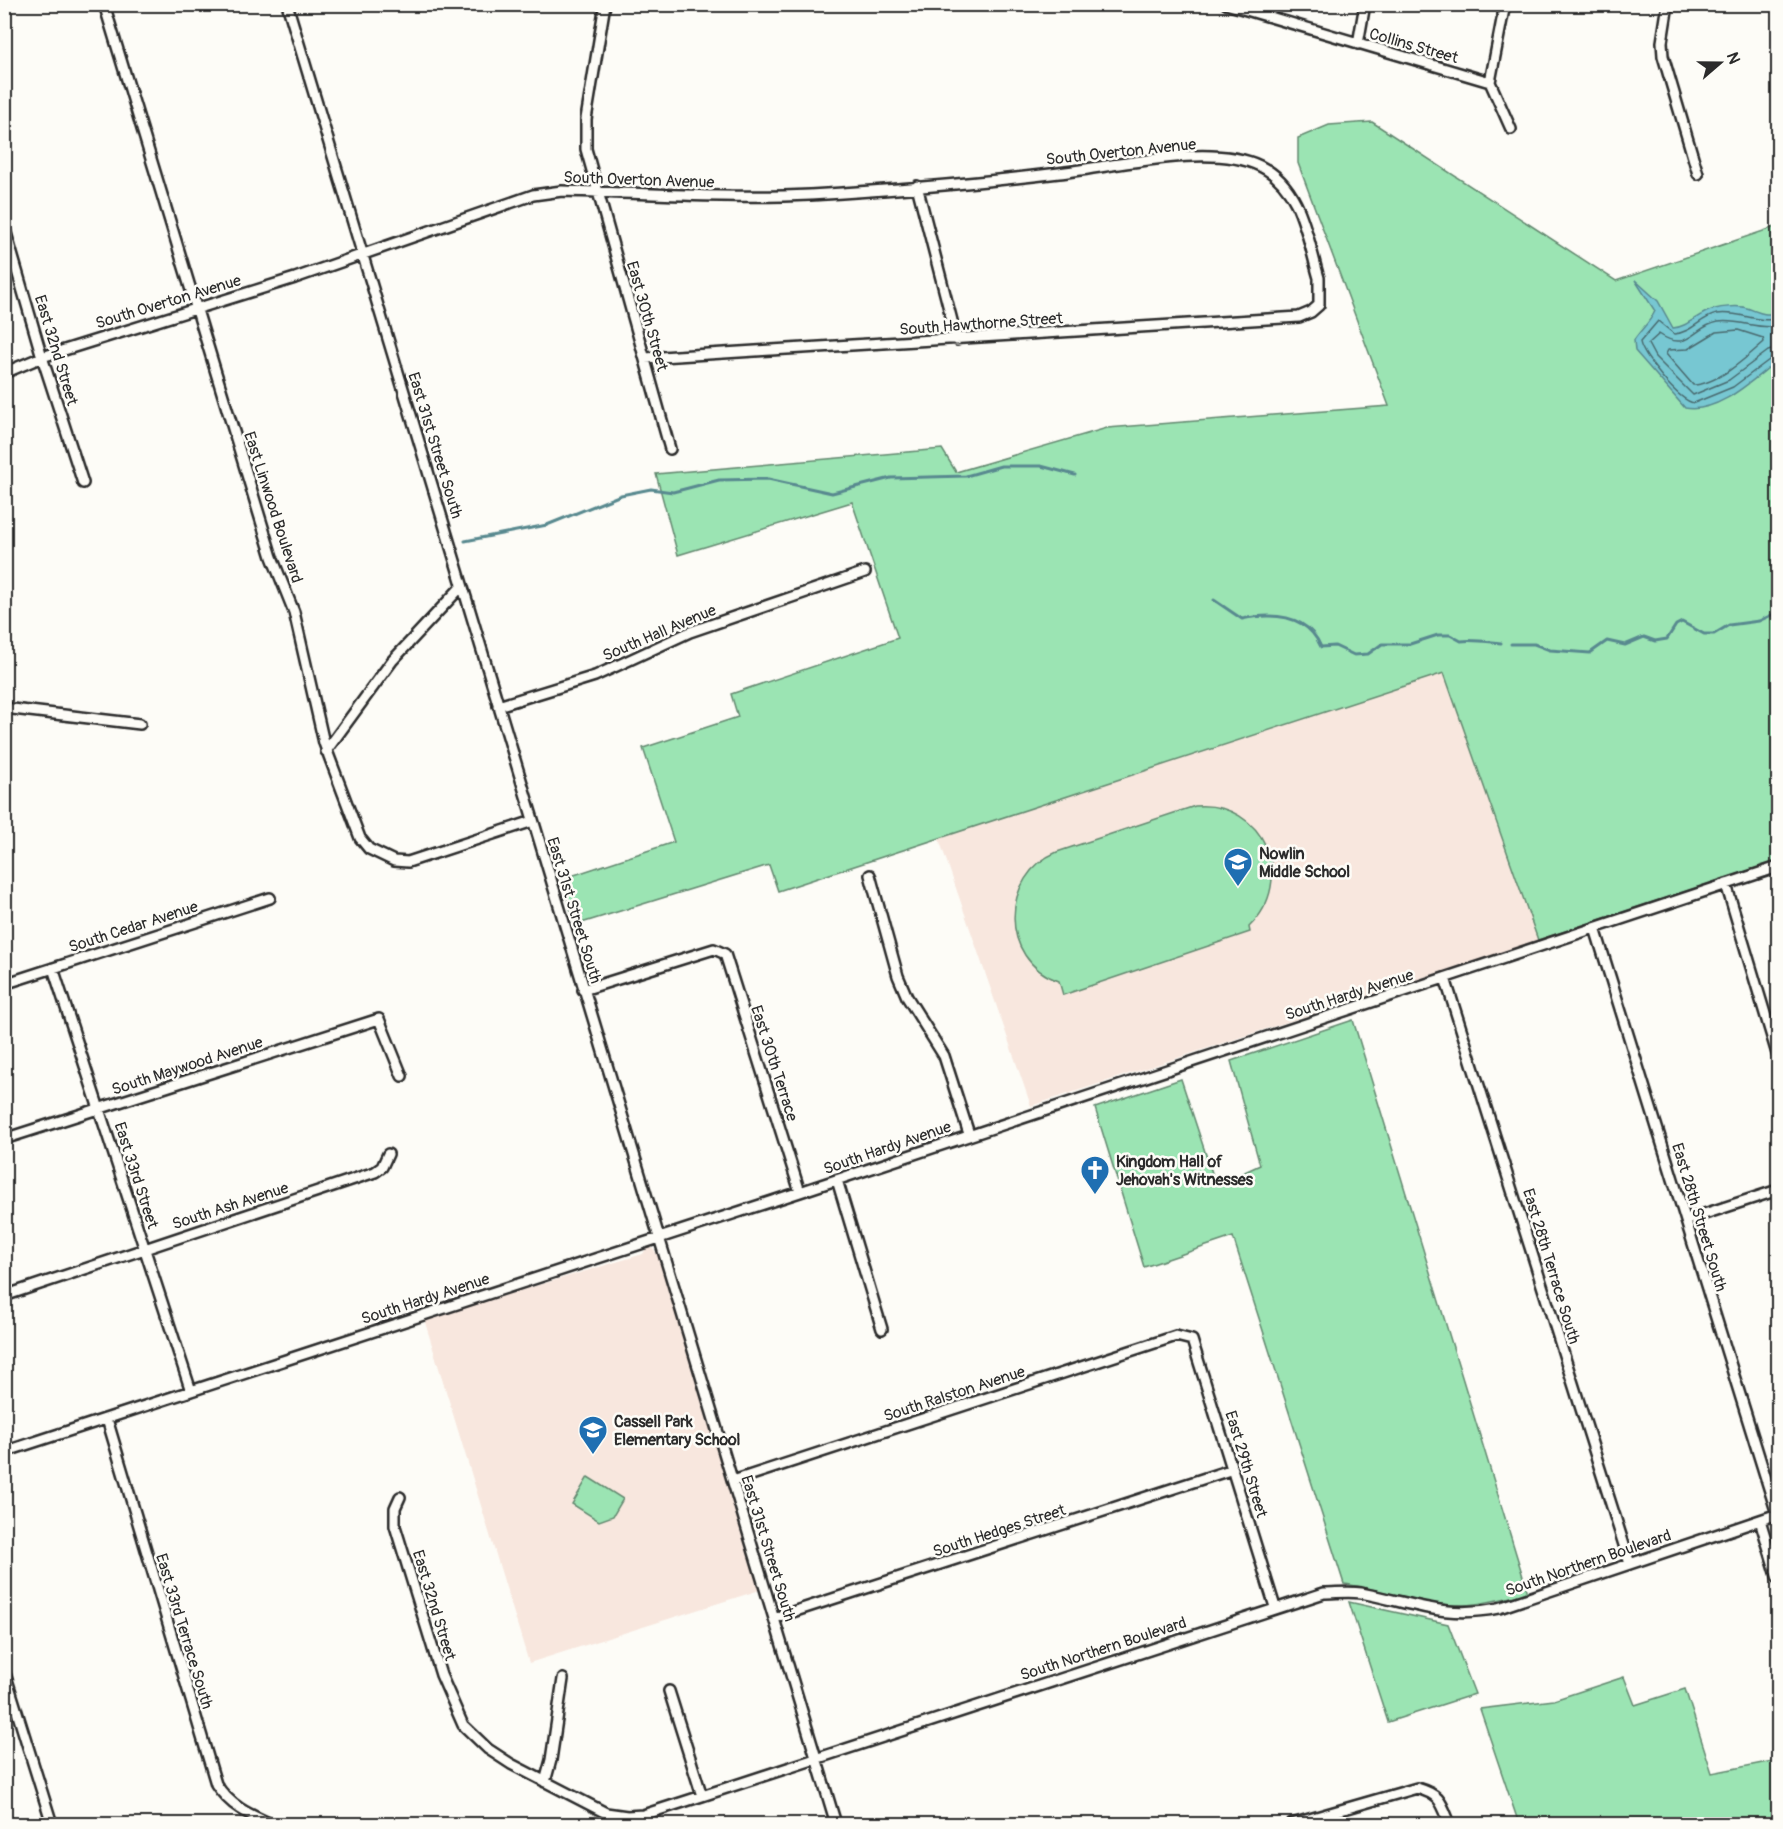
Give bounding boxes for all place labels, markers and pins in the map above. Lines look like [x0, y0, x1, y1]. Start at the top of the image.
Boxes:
place label: Nowlin Middle School [1259, 844, 1350, 882]
school or university icon: Nowlin Middle School [1222, 846, 1254, 888]
place label: Kingdom Hall of Jehovah's Witnesses [1116, 1152, 1254, 1190]
church icon: Kingdom Hall of Jehovah's Witnesses [1079, 1154, 1111, 1196]
place label: Cassell Park Elementary School [614, 1412, 741, 1450]
school or university icon: Cassell Park Elementary School [577, 1414, 609, 1456]

